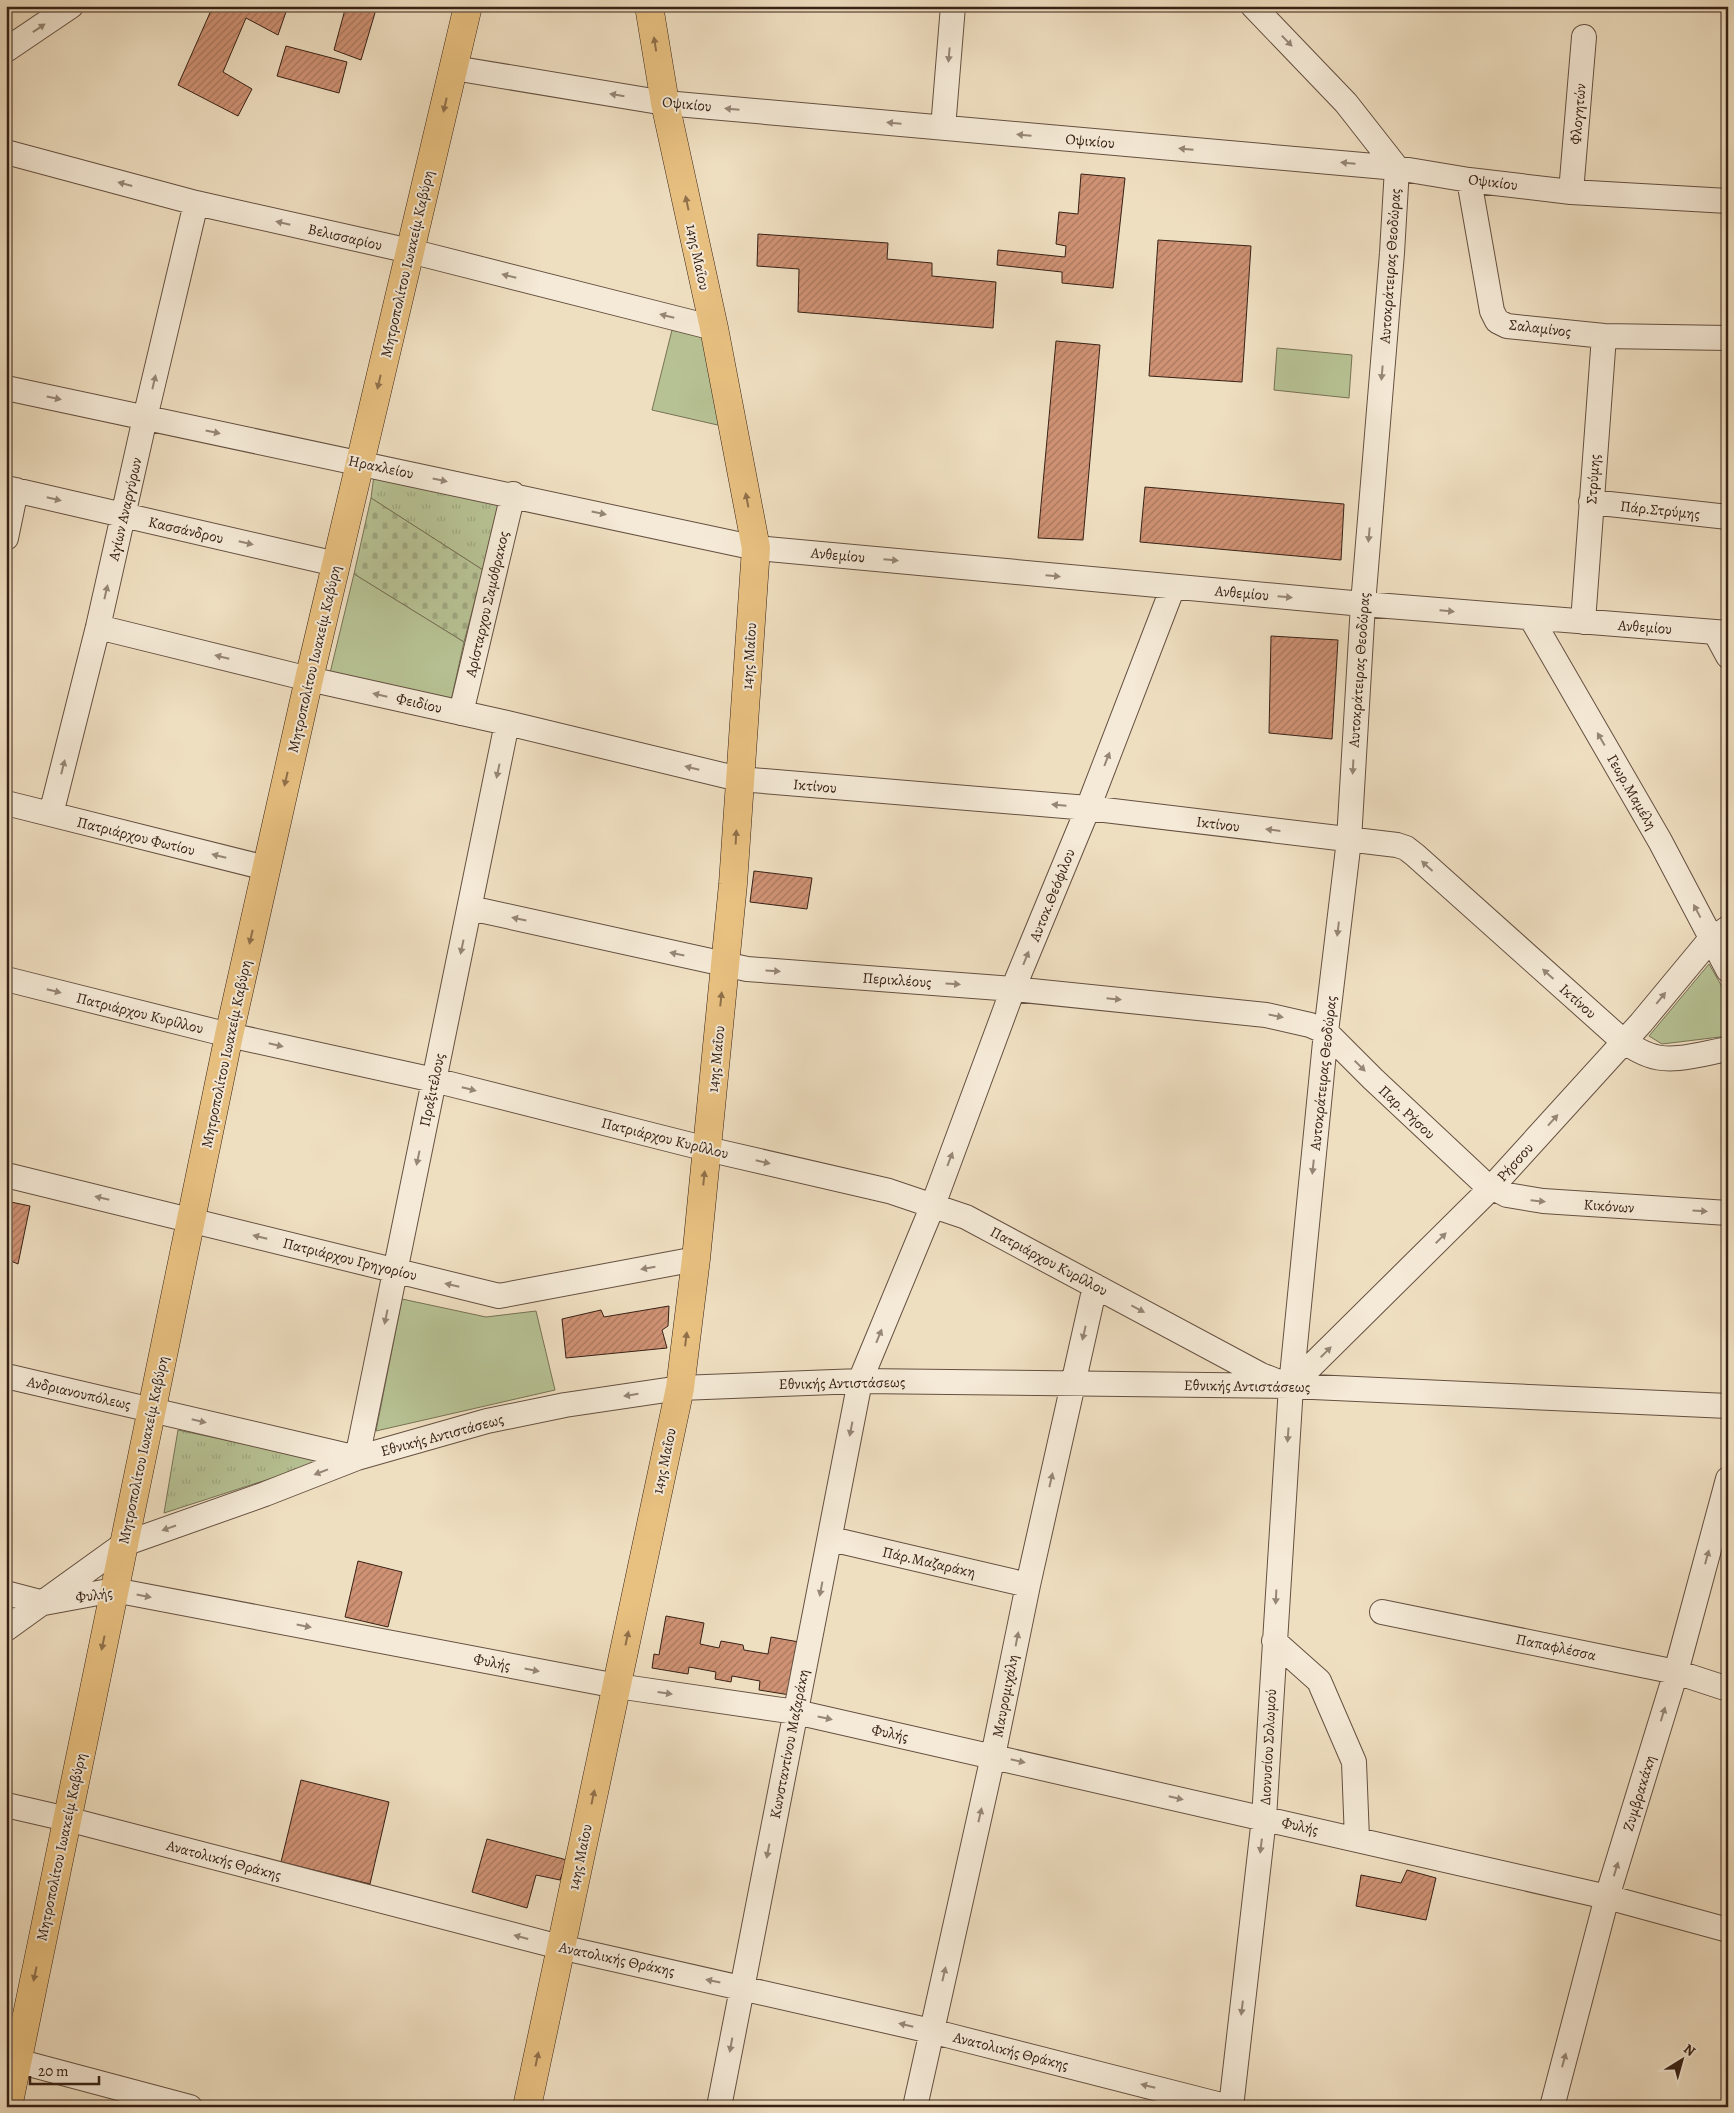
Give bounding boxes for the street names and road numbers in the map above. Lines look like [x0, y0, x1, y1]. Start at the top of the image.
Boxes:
street label: Φλογητών [1565, 83, 1591, 145]
street label: Οψικίου [661, 91, 713, 117]
street label: Οψικίου [1064, 129, 1116, 153]
street label: Μητροπολίτου Ιωακείμ Καβύρη [376, 168, 438, 360]
street label: Οψικίου [1467, 169, 1519, 195]
street label: Αυτοκράτειρας Θεοδώρας [1375, 188, 1405, 345]
street label: Βελισσαρίου [306, 219, 384, 255]
street label: 14ης Μαΐου [681, 222, 715, 292]
street label: Σαλαμίνος [1508, 314, 1572, 342]
street label: Ηρακλείου [347, 450, 416, 484]
street label: Στρύμης [1581, 453, 1605, 505]
street label: Αγίων Αναργύρων [103, 455, 147, 564]
street label: Πάρ.Στρύμης [1619, 496, 1701, 524]
street label: Κασσάνδρου [146, 512, 226, 548]
street label: Αρίσταρχου Σαμόθρακος [460, 529, 514, 680]
street label: Ανθεμίου [809, 543, 866, 567]
street label: Μητροπολίτου Ιωακείμ Καβύρη [283, 563, 345, 755]
street label: Ανθεμίου [1213, 581, 1270, 605]
street label: Αυτοκράτειρας Θεοδώρας [1344, 592, 1374, 749]
street label: Ανθεμίου [1616, 615, 1673, 639]
street label: 14ης Μαΐου [737, 622, 761, 690]
street label: Φειδίου [394, 688, 444, 718]
street label: Γεωρ.Μαμέλη [1602, 751, 1662, 833]
street label: Ικτίνου [792, 774, 838, 798]
street label: Ικτίνου [1195, 811, 1241, 837]
street label: Πατριάρχου Φωτίου [75, 812, 197, 860]
street label: Αυτοκ.Θεόφιλου [1024, 845, 1080, 945]
street label: Μητροπολίτου Ιωακείμ Καβύρη [196, 958, 256, 1150]
street label: Περικλέους [862, 968, 932, 992]
street label: Ικτίνου [1555, 979, 1601, 1023]
street label: Πατριάρχου Κυρίλλου [74, 988, 206, 1039]
street label: Αυτοκράτειρας Θεοδώρας [1305, 995, 1341, 1152]
street label: 14ης Μαΐου [703, 1024, 729, 1093]
street label: Πραξιτέλους [414, 1051, 450, 1129]
street label: Παρ. Ρήσου [1374, 1080, 1440, 1144]
street label: Πατριάρχου Κυρίλλου [599, 1113, 731, 1164]
street label: Ρήσσου [1492, 1138, 1538, 1186]
street label: Κικόνων [1583, 1194, 1635, 1218]
street label: Πατριάρχου Κυρίλλου [987, 1222, 1111, 1301]
street label: Πατριάρχου Γρηγορίου [281, 1233, 419, 1285]
street label: Μητροπολίτου Ιωακείμ Καβύρη [113, 1354, 173, 1546]
street label: Ανδριανουπόλεως [24, 1371, 133, 1415]
street label: Εθνικής Αντιστάσεως [779, 1372, 905, 1394]
street label: Εθνικής Αντιστάσεως [1184, 1375, 1310, 1397]
street label: Εθνικής Αντιστάσεως [378, 1409, 506, 1461]
street label: 14ης Μαΐου [647, 1426, 681, 1496]
street label: Πάρ.Μαζαράκη [880, 1542, 978, 1582]
street label: Φυλής [74, 1583, 114, 1607]
street label: Παπαφλέσσα [1514, 1629, 1598, 1665]
street label: Φυλής [472, 1649, 512, 1675]
street label: Μαυρομιχάλη [987, 1653, 1023, 1739]
street label: Κωνσταντίνου Μαζαράκη [765, 1667, 813, 1821]
street label: Διονυσίου Σολωμού [1255, 1688, 1281, 1806]
street label: Φυλής [870, 1719, 910, 1747]
street label: Μητροπολίτου Ιωακείμ Καβύρη [31, 1751, 91, 1943]
street label: Ζυμβρακάκη [1618, 1753, 1660, 1833]
street label: Φυλής [1280, 1812, 1320, 1840]
street label: 14ης Μαΐου [563, 1822, 597, 1892]
street label: Ανατολικής Θράκης [163, 1835, 284, 1885]
street label: Ανατολικής Θράκης [556, 1937, 677, 1981]
street label: Ανατολικής Θράκης [950, 2027, 1071, 2075]

